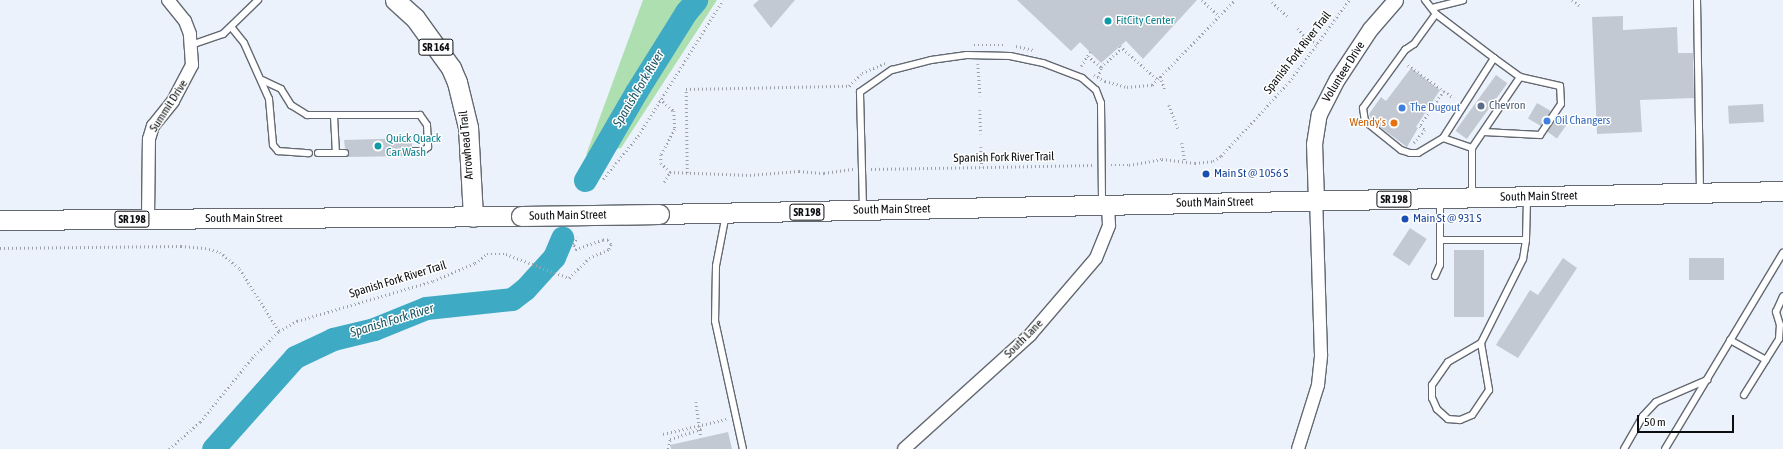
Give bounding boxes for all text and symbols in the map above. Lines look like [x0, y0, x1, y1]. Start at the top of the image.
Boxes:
street label: Spanish Fork River Trail [1261, 9, 1335, 97]
place label: FitCity Center [1116, 14, 1174, 28]
marker: FitCity Center [1103, 16, 1113, 26]
road number: SR 164 [418, 38, 454, 56]
street label: Volunteer Drive [1320, 39, 1368, 105]
water label: Spanish Fork River [610, 48, 668, 130]
street label: Summit Drive [147, 77, 191, 135]
place label: Chevron [1489, 99, 1525, 113]
place label: The Dugout [1410, 101, 1460, 115]
marker: Chevron [1476, 101, 1486, 111]
marker: The Dugout [1397, 103, 1407, 113]
street label: Arrowhead Trail [457, 110, 477, 180]
place label: Oil Changers [1555, 114, 1610, 128]
place label: Wendy's [1350, 116, 1386, 130]
marker: Oil Changers [1542, 116, 1552, 126]
marker: Wendy's [1389, 118, 1399, 128]
place label: Quick Quack Car Wash [386, 132, 441, 160]
marker: Quick Quack Car Wash [373, 141, 383, 151]
street label: Spanish Fork River Trail [953, 150, 1055, 166]
place label: Main St @ 1056 S [1214, 167, 1288, 181]
marker: Main St @ 1056 S [1201, 169, 1211, 179]
street label: South Main Street [1500, 189, 1578, 205]
road number: SR 198 [1376, 190, 1412, 208]
street label: South Main Street [1176, 195, 1254, 211]
street label: South Main Street [853, 202, 931, 218]
road number: SR 198 [789, 203, 825, 221]
street label: South Main Street [529, 208, 607, 224]
road number: SR 198 [114, 210, 150, 228]
street label: South Main Street [205, 212, 283, 226]
place label: Main St @ 931 S [1413, 212, 1482, 226]
marker: Main St @ 931 S [1400, 214, 1410, 224]
street label: Spanish Fork River Trail [348, 258, 448, 302]
water label: Spanish Fork River [348, 301, 436, 341]
street label: South Lane [1002, 317, 1046, 361]
scale bar [1639, 407, 1736, 433]
text: 50 m [1644, 415, 1666, 429]

